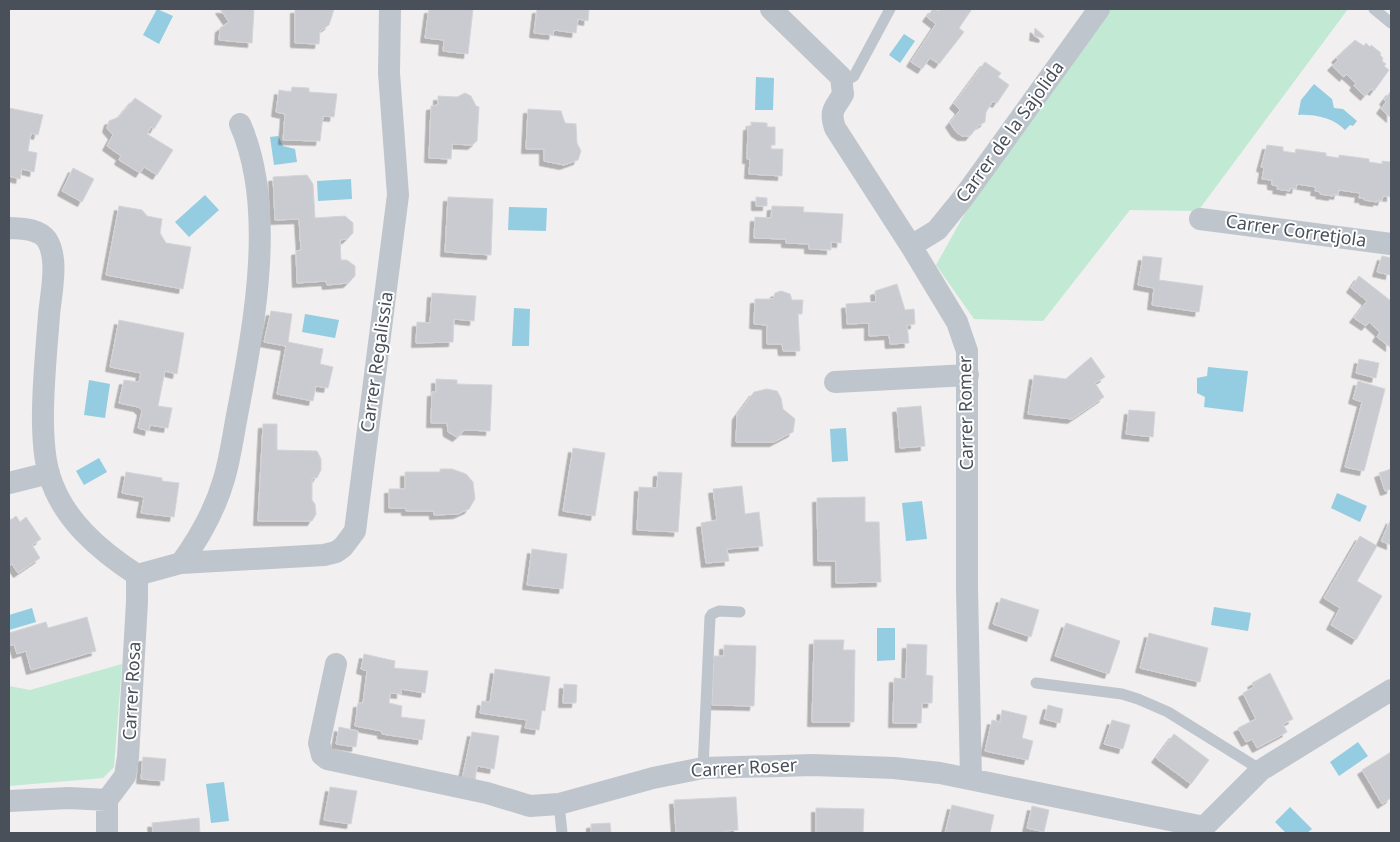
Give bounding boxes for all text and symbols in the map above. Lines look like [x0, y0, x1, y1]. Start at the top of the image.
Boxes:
street label: Carrer de la Sajolida [950, 56, 1069, 207]
street label: Carrer Corretjola [1224, 208, 1368, 252]
street label: Carrer Regalissia [354, 290, 398, 434]
street label: Carrer Romer [952, 355, 978, 471]
street label: Carrer Rosa [116, 641, 146, 741]
street label: Carrer Roser [690, 752, 798, 782]

